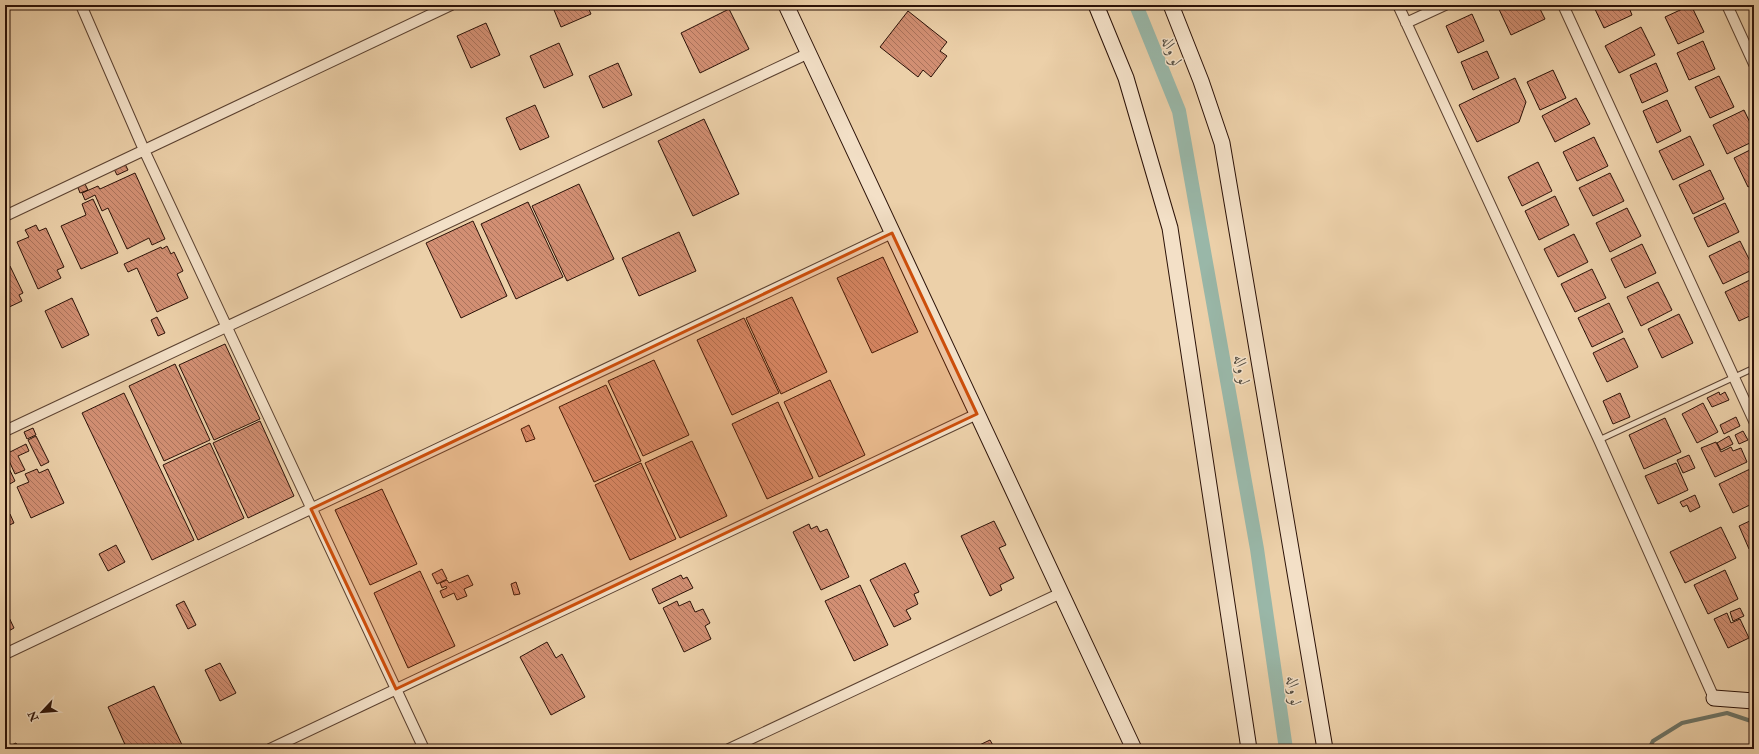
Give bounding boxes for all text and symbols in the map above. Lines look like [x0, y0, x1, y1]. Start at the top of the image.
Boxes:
water label: لو واله [1157, 34, 1187, 69]
water label: لو واله [1230, 354, 1254, 387]
water label: لو واله [1282, 675, 1306, 708]
north arrow [22, 692, 62, 732]
text: N [25, 708, 42, 724]

